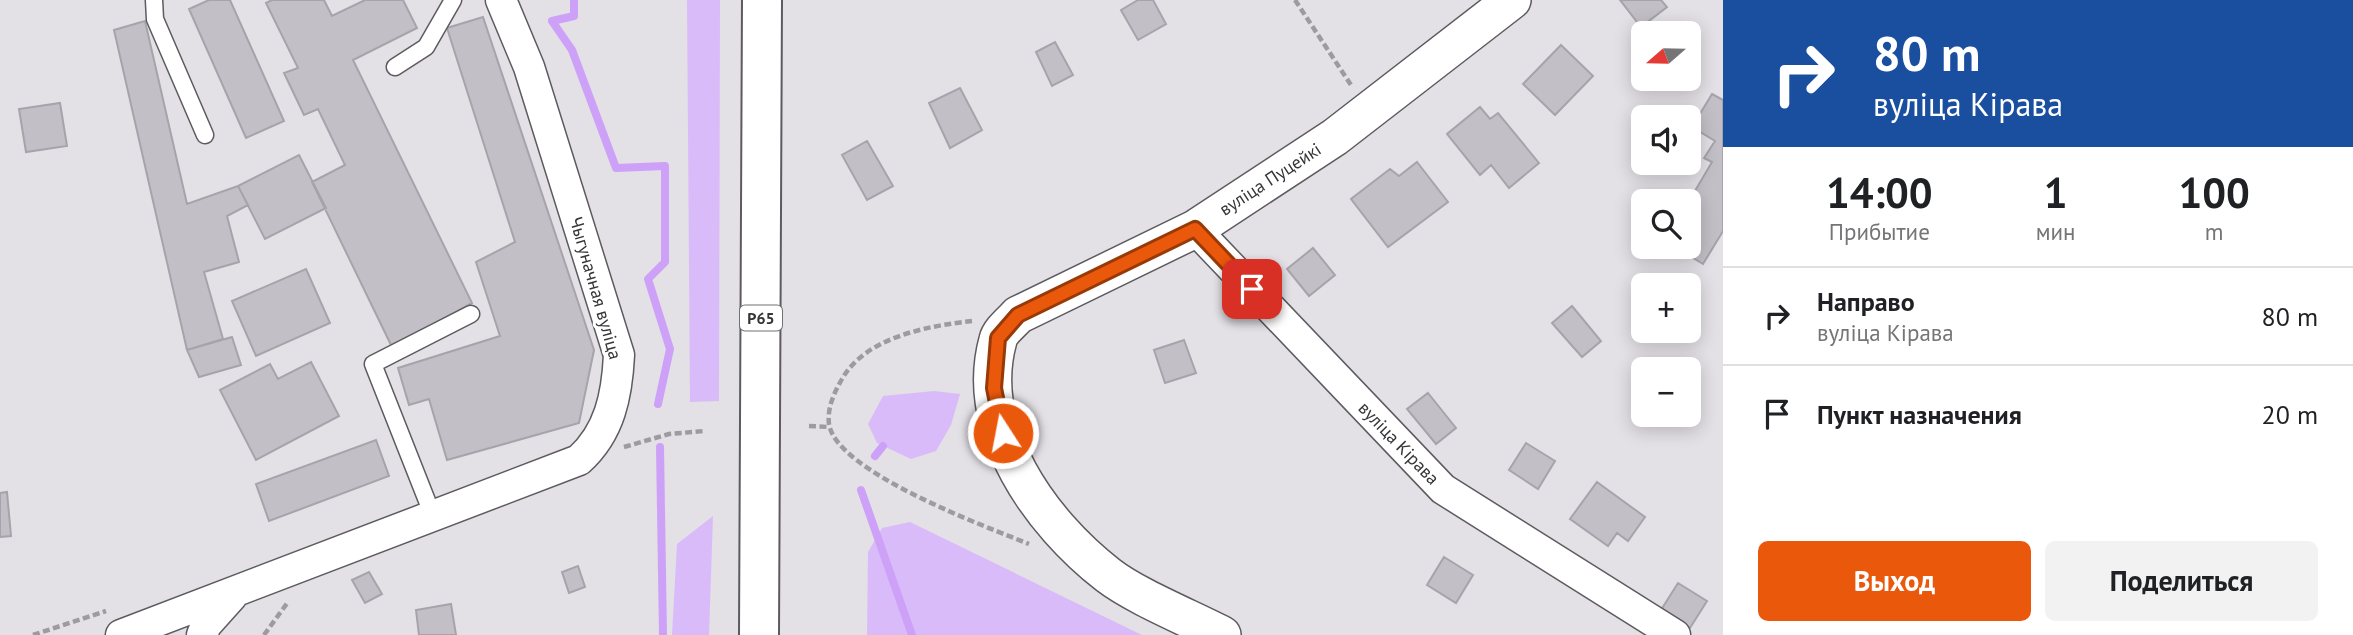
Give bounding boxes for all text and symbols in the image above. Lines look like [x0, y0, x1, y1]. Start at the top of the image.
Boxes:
north arrow [1631, 21, 1701, 91]
map controls [1631, 21, 1701, 427]
text: 80 m [1873, 21, 1980, 85]
icon: right [1758, 28, 1849, 119]
text: вуліца Кірава [1873, 83, 2063, 125]
button: sound [1631, 105, 1701, 175]
street label: вуліца Пуцейкі [1215, 137, 1325, 221]
text: 14:00 [1826, 165, 1933, 220]
text: 1 [2044, 165, 2067, 220]
text: 100 [2178, 165, 2250, 220]
button: search [1631, 189, 1701, 259]
street label: Чыгуначная вуліца [565, 214, 627, 362]
text: Прибытие [1829, 217, 1930, 246]
text: мин [2036, 217, 2075, 246]
text: m [2205, 217, 2224, 246]
pin [1222, 259, 1282, 319]
icon: arrive [1233, 270, 1271, 308]
button: + [1631, 273, 1701, 343]
text: Направо [1817, 285, 1915, 318]
icon: right [1758, 297, 1796, 335]
text: 80 m [2262, 300, 2318, 333]
road number: Р65 [740, 306, 782, 330]
text: вуліца Кірава [1817, 318, 1954, 347]
button: − [1631, 357, 1701, 427]
icon: arrive [1758, 395, 1796, 433]
position arrow [966, 396, 1040, 470]
street label: вуліца Кірава [1354, 397, 1444, 489]
text: Пункт назначения [1817, 398, 2022, 431]
text: 20 m [2262, 398, 2318, 431]
button: Выход [1758, 541, 2031, 621]
button: Поделиться [2045, 541, 2318, 621]

